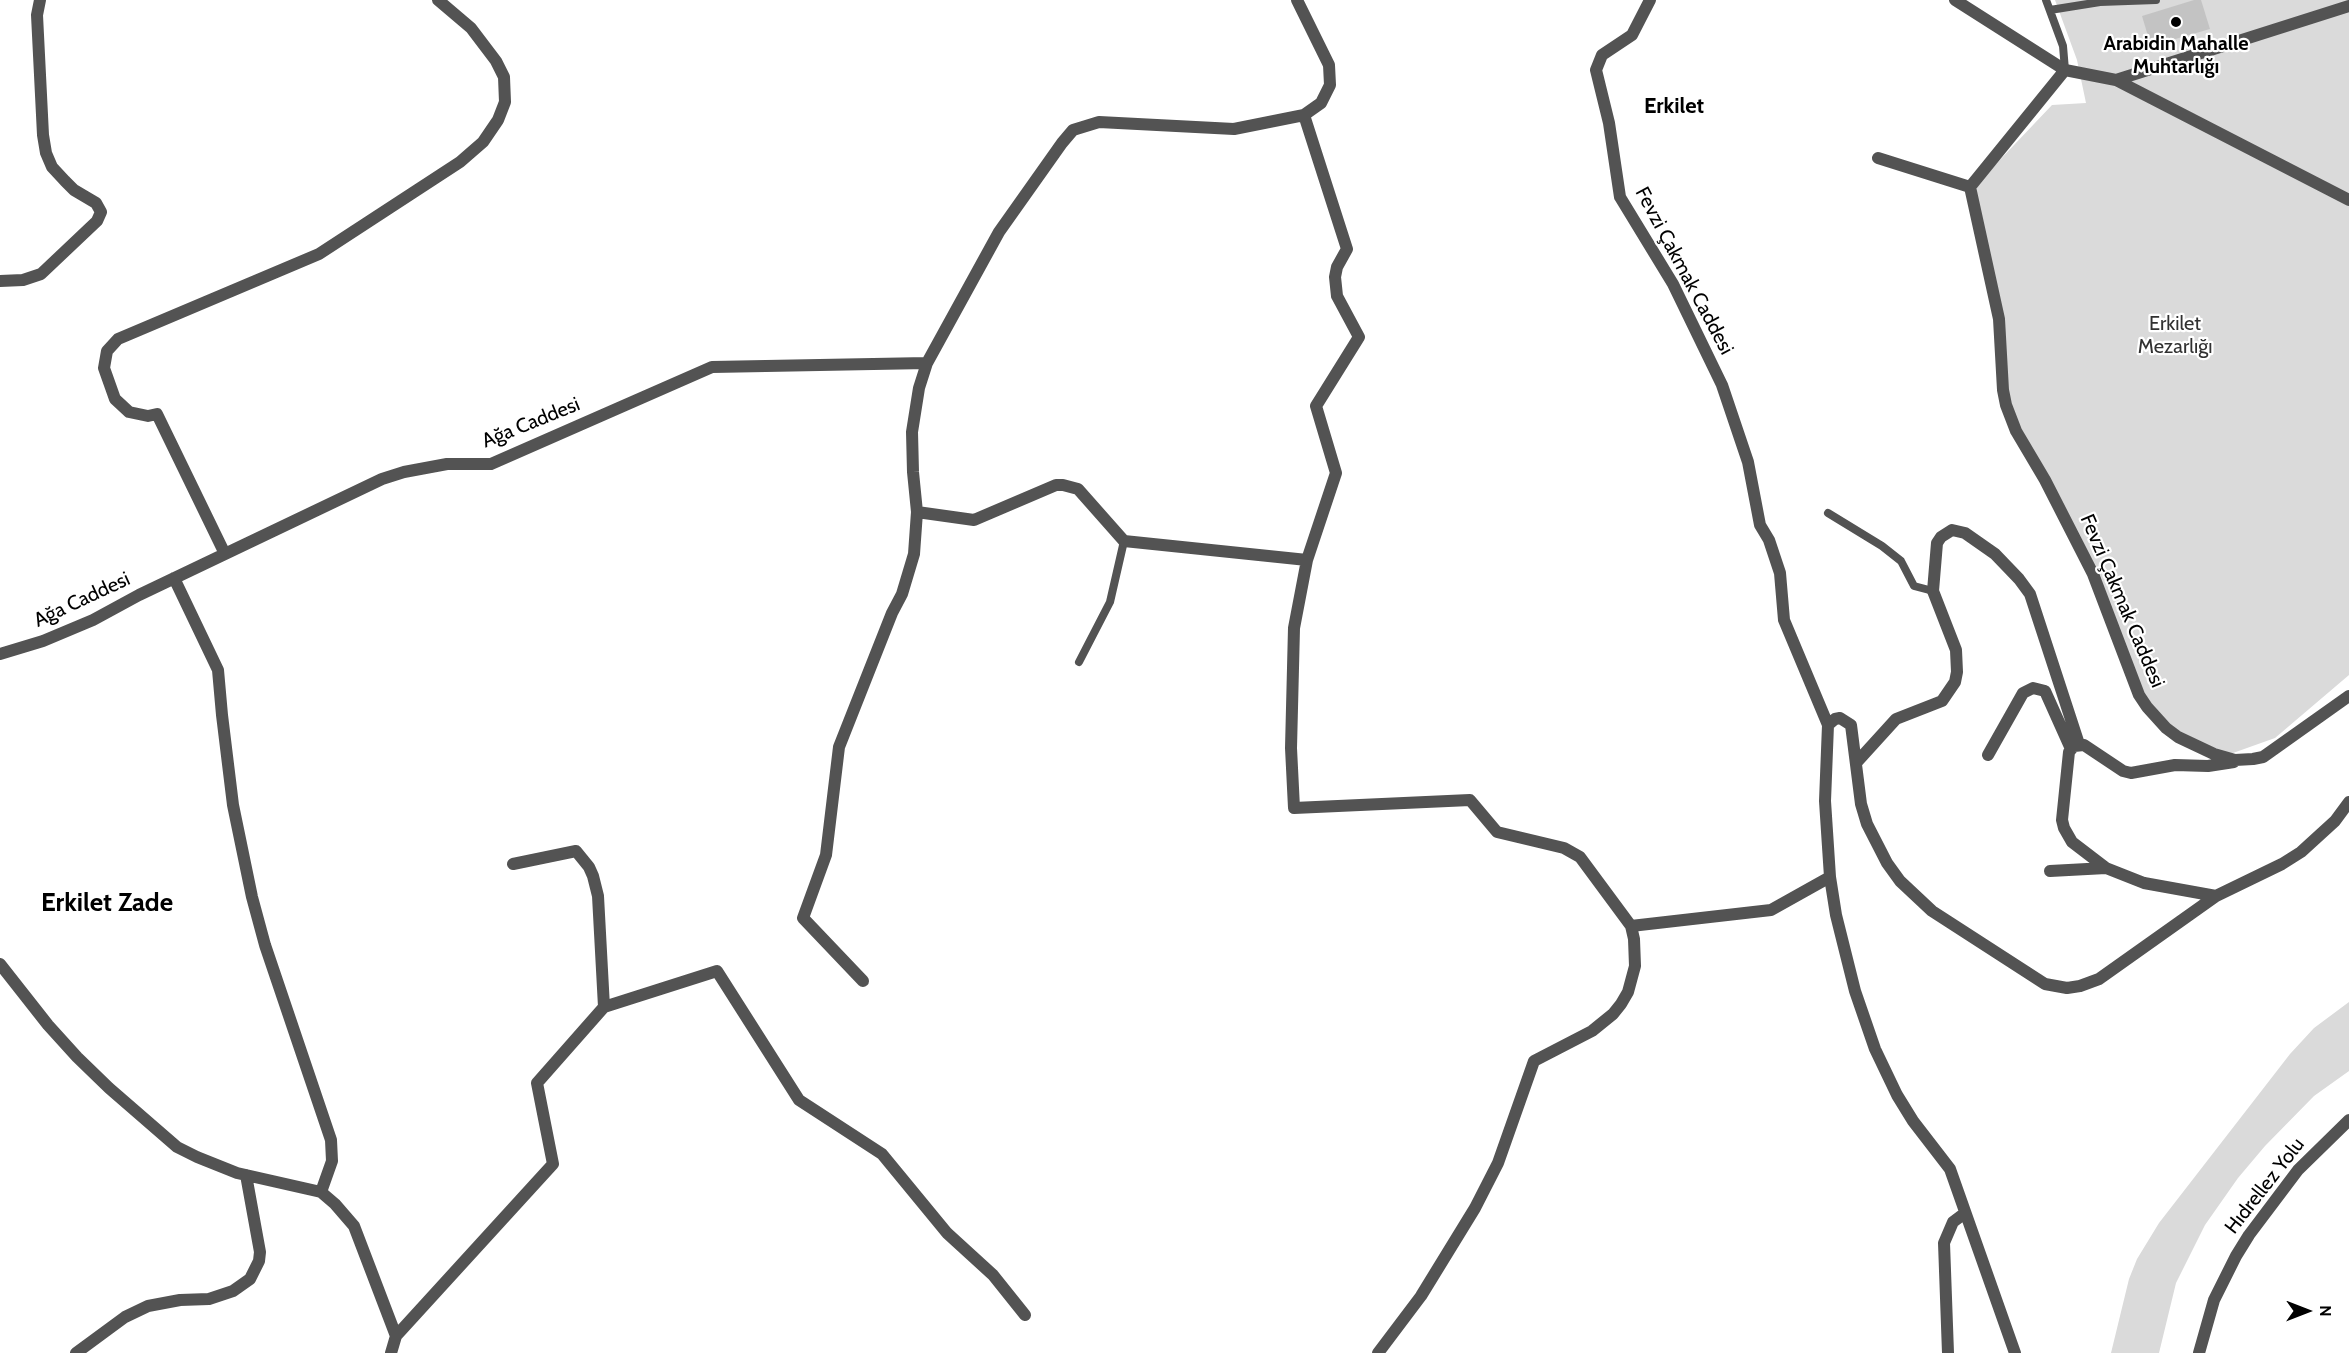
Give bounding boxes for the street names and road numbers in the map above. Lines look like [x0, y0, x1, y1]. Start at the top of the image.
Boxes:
street label: Fevzi Çakmak Caddesi [1630, 183, 1738, 359]
street label: Ağa Caddesi [479, 393, 583, 453]
street label: Fevzi Çakmak Caddesi [2075, 511, 2169, 691]
street label: Ağa Caddesi [30, 567, 134, 633]
street label: Hıdrellez Yolu [2220, 1133, 2310, 1239]

